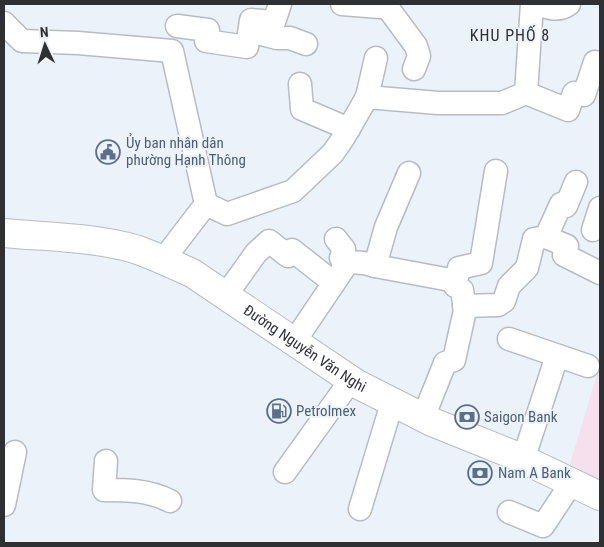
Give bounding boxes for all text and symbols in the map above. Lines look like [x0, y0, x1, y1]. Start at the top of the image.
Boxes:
north arrow [20, 20, 70, 70]
text: N [39, 24, 49, 40]
district label: KHU PHỐ 8 [470, 24, 550, 45]
place label: Ủy ban nhân dân phường Hạnh Thông [126, 133, 246, 169]
public building icon: Ủy ban nhân dân phường Hạnh Thông [95, 139, 121, 165]
street label: Đường Nguyễn Văn Nghi [240, 301, 369, 396]
fuel station icon: Petrolmex [266, 398, 292, 424]
place label: Petrolmex [296, 402, 356, 420]
bank icon: Saigon Bank [454, 404, 480, 430]
place label: Saigon Bank [484, 408, 558, 426]
bank icon: Nam A Bank [467, 460, 493, 486]
place label: Nam A Bank [498, 464, 571, 482]

